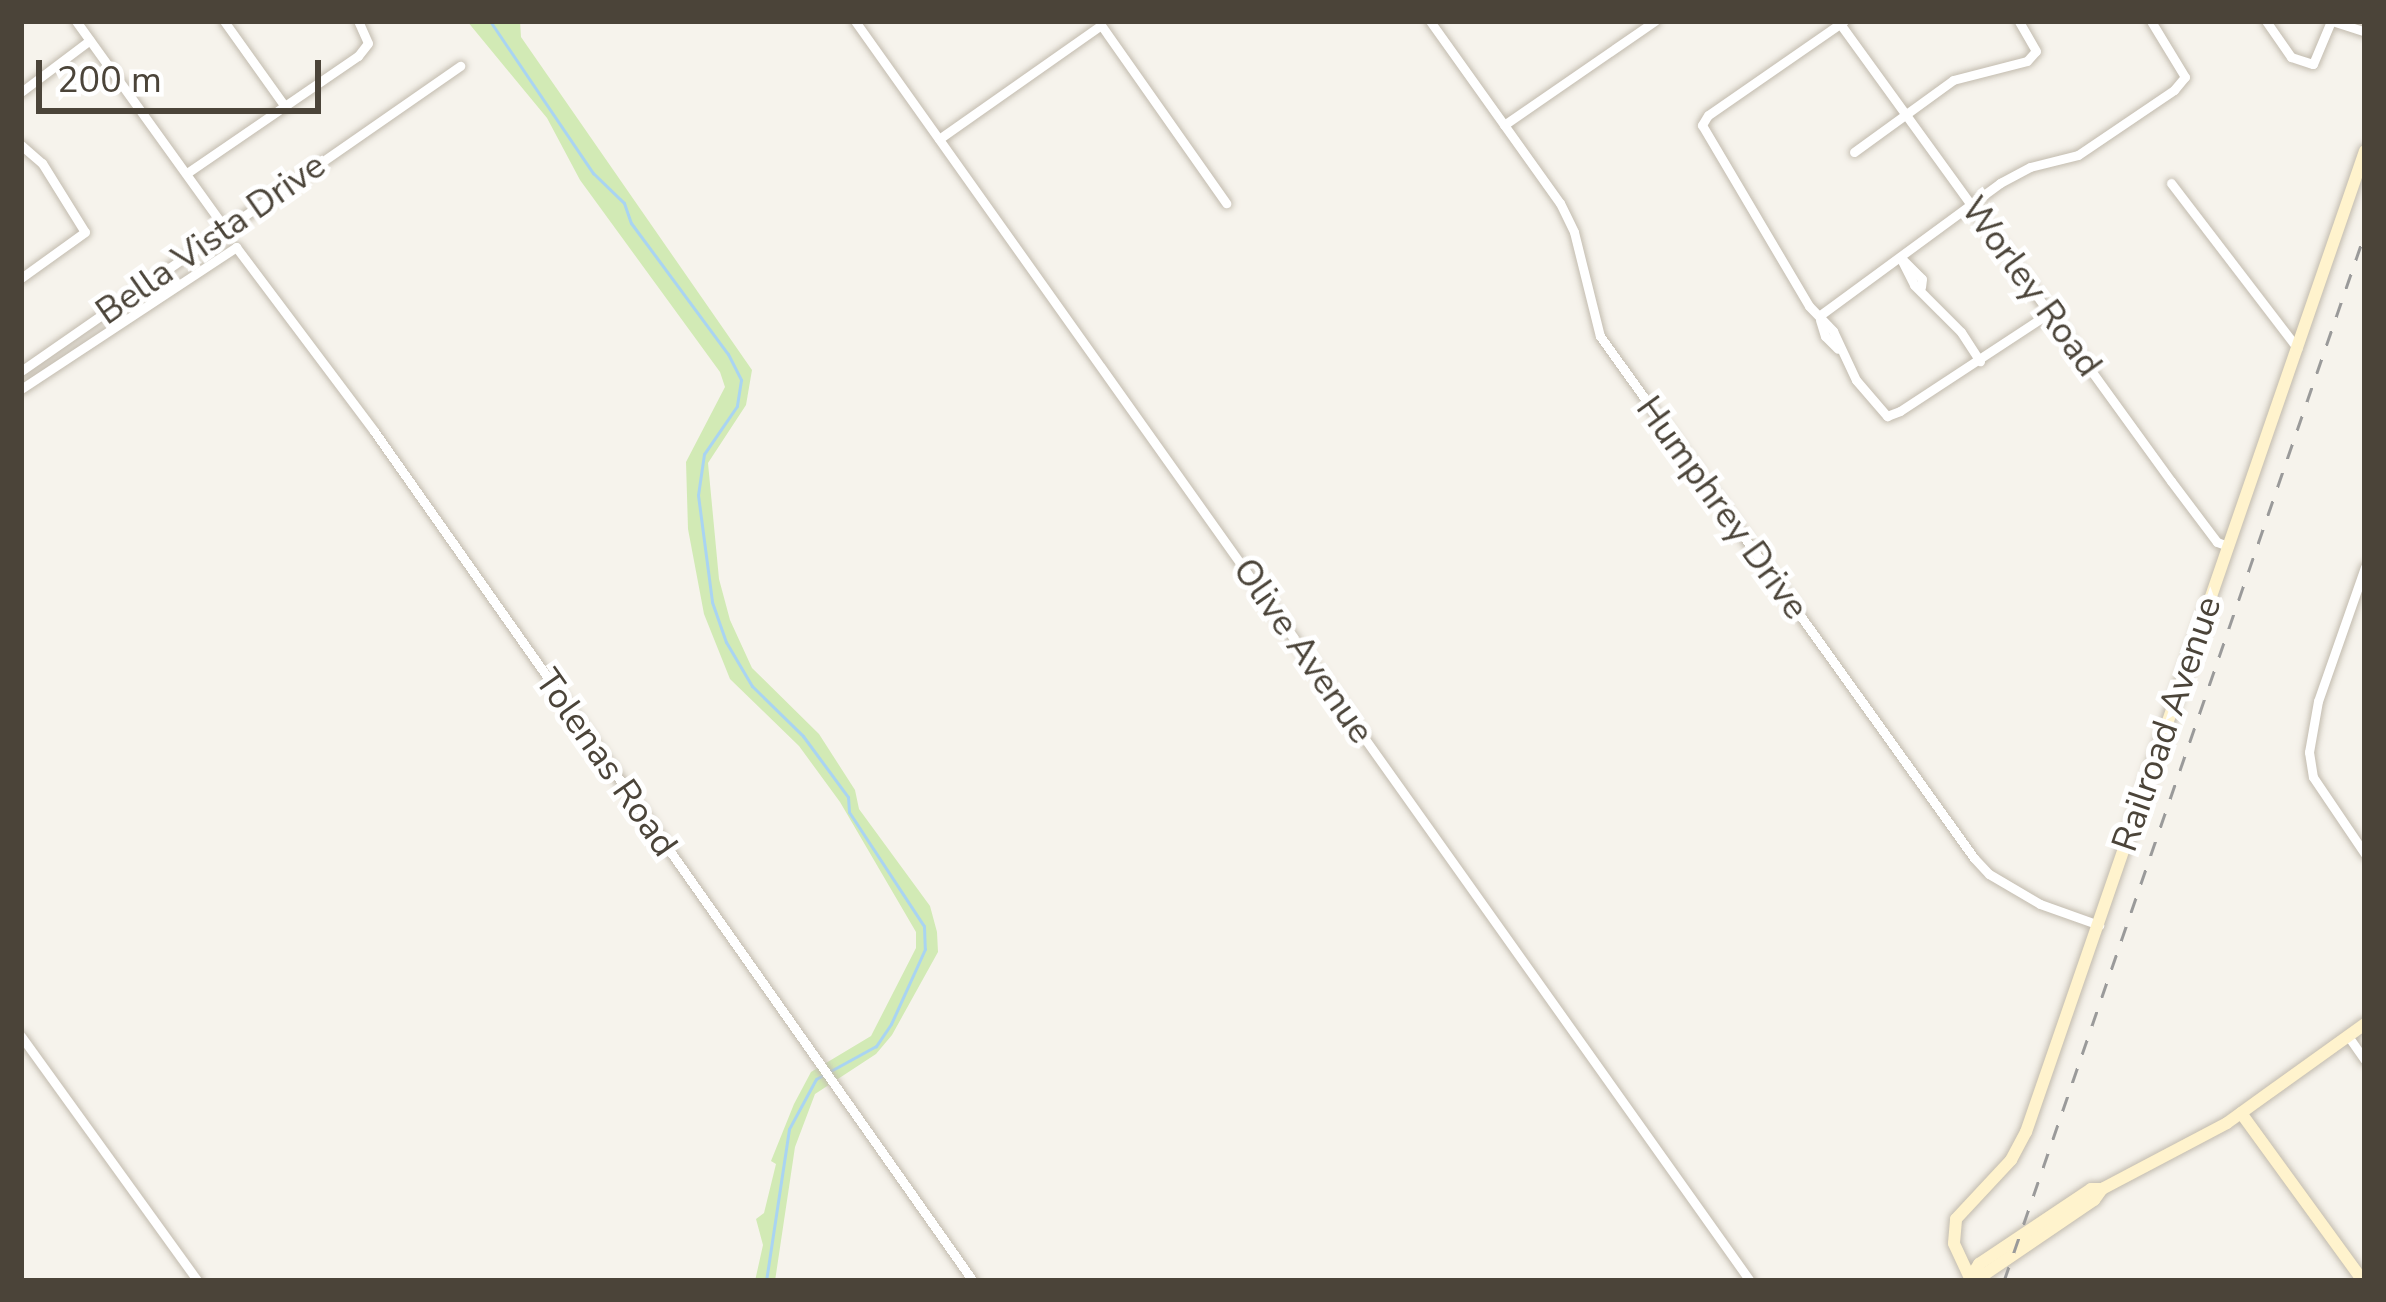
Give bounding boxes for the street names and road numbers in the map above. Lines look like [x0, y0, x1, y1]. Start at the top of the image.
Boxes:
street label: Bella Vista Drive [88, 144, 334, 334]
street label: Worley Road [1951, 189, 2111, 385]
street label: Humphrey Drive [1627, 388, 1817, 628]
street label: Olive Avenue [1223, 550, 1383, 752]
street label: Railroad Avenue [2103, 591, 2231, 857]
street label: Tolenas Road [526, 661, 686, 865]

